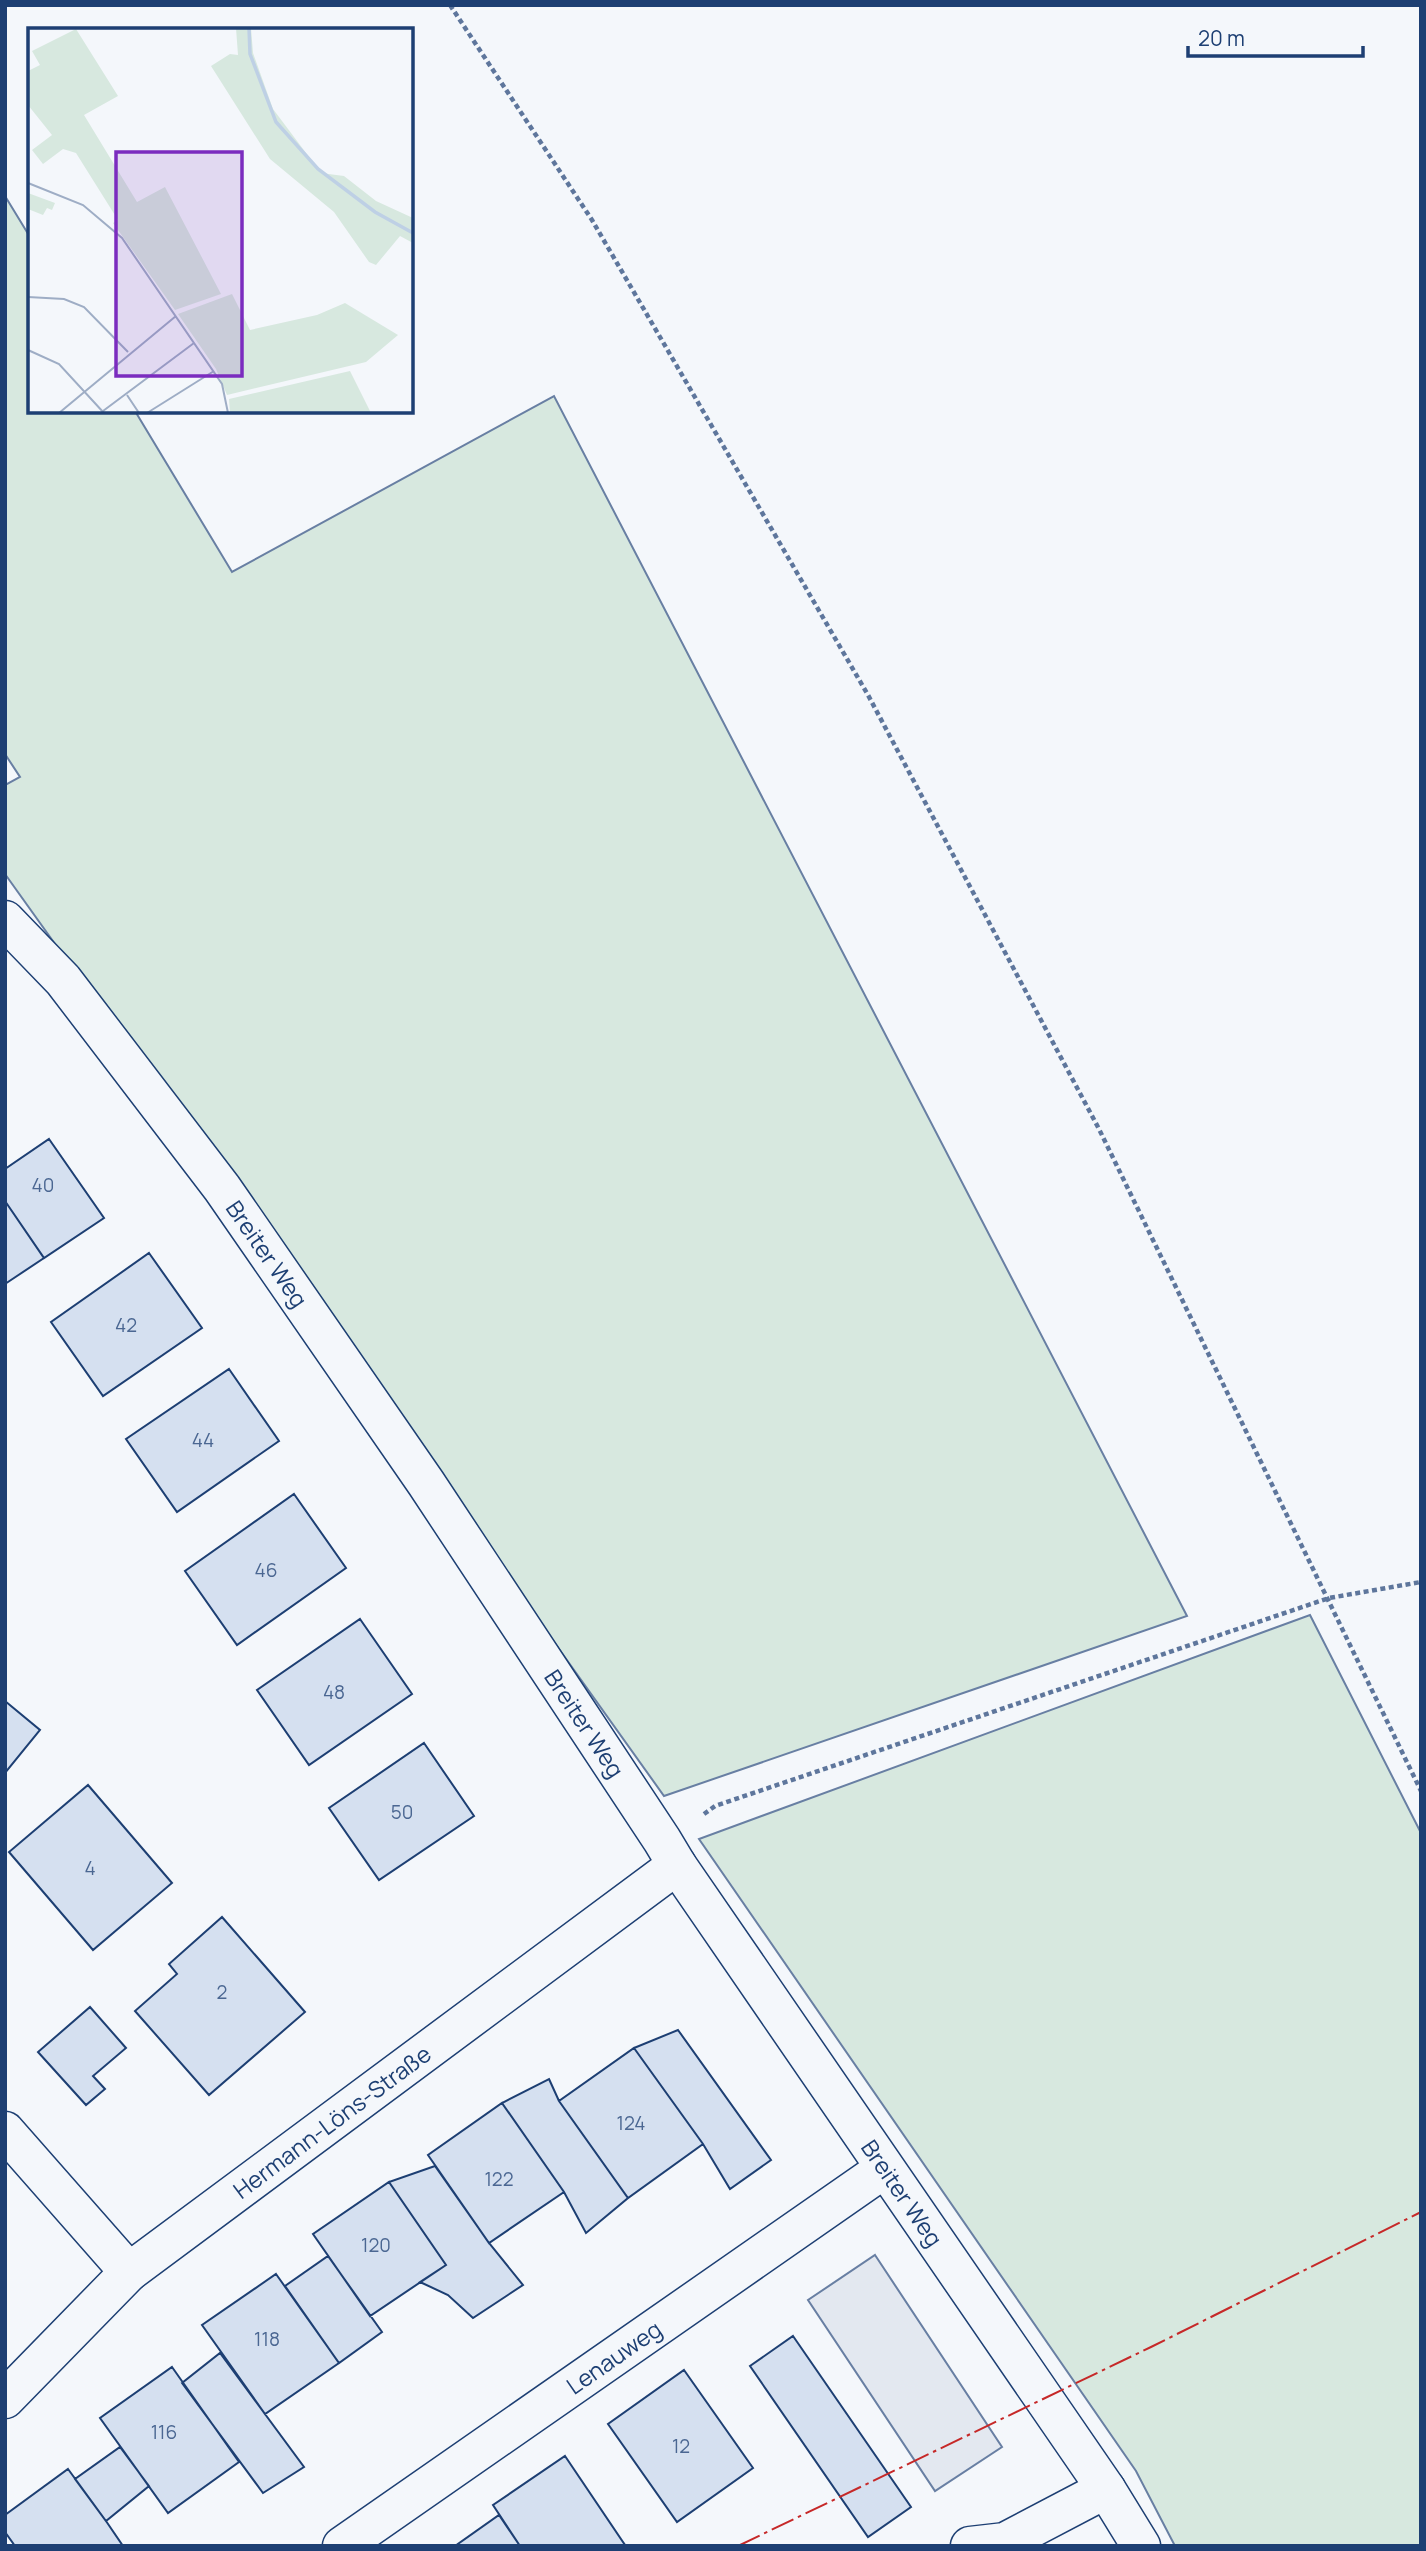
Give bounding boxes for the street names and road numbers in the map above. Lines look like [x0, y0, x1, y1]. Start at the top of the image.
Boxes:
street label: Breiter Weg [219, 1194, 316, 1313]
street label: Breiter Weg [538, 1663, 632, 1784]
street label: Hermann-Löns-Straße [226, 2037, 437, 2205]
street label: Breiter Weg [854, 2133, 951, 2253]
street label: Lenauweg [560, 2313, 668, 2401]

